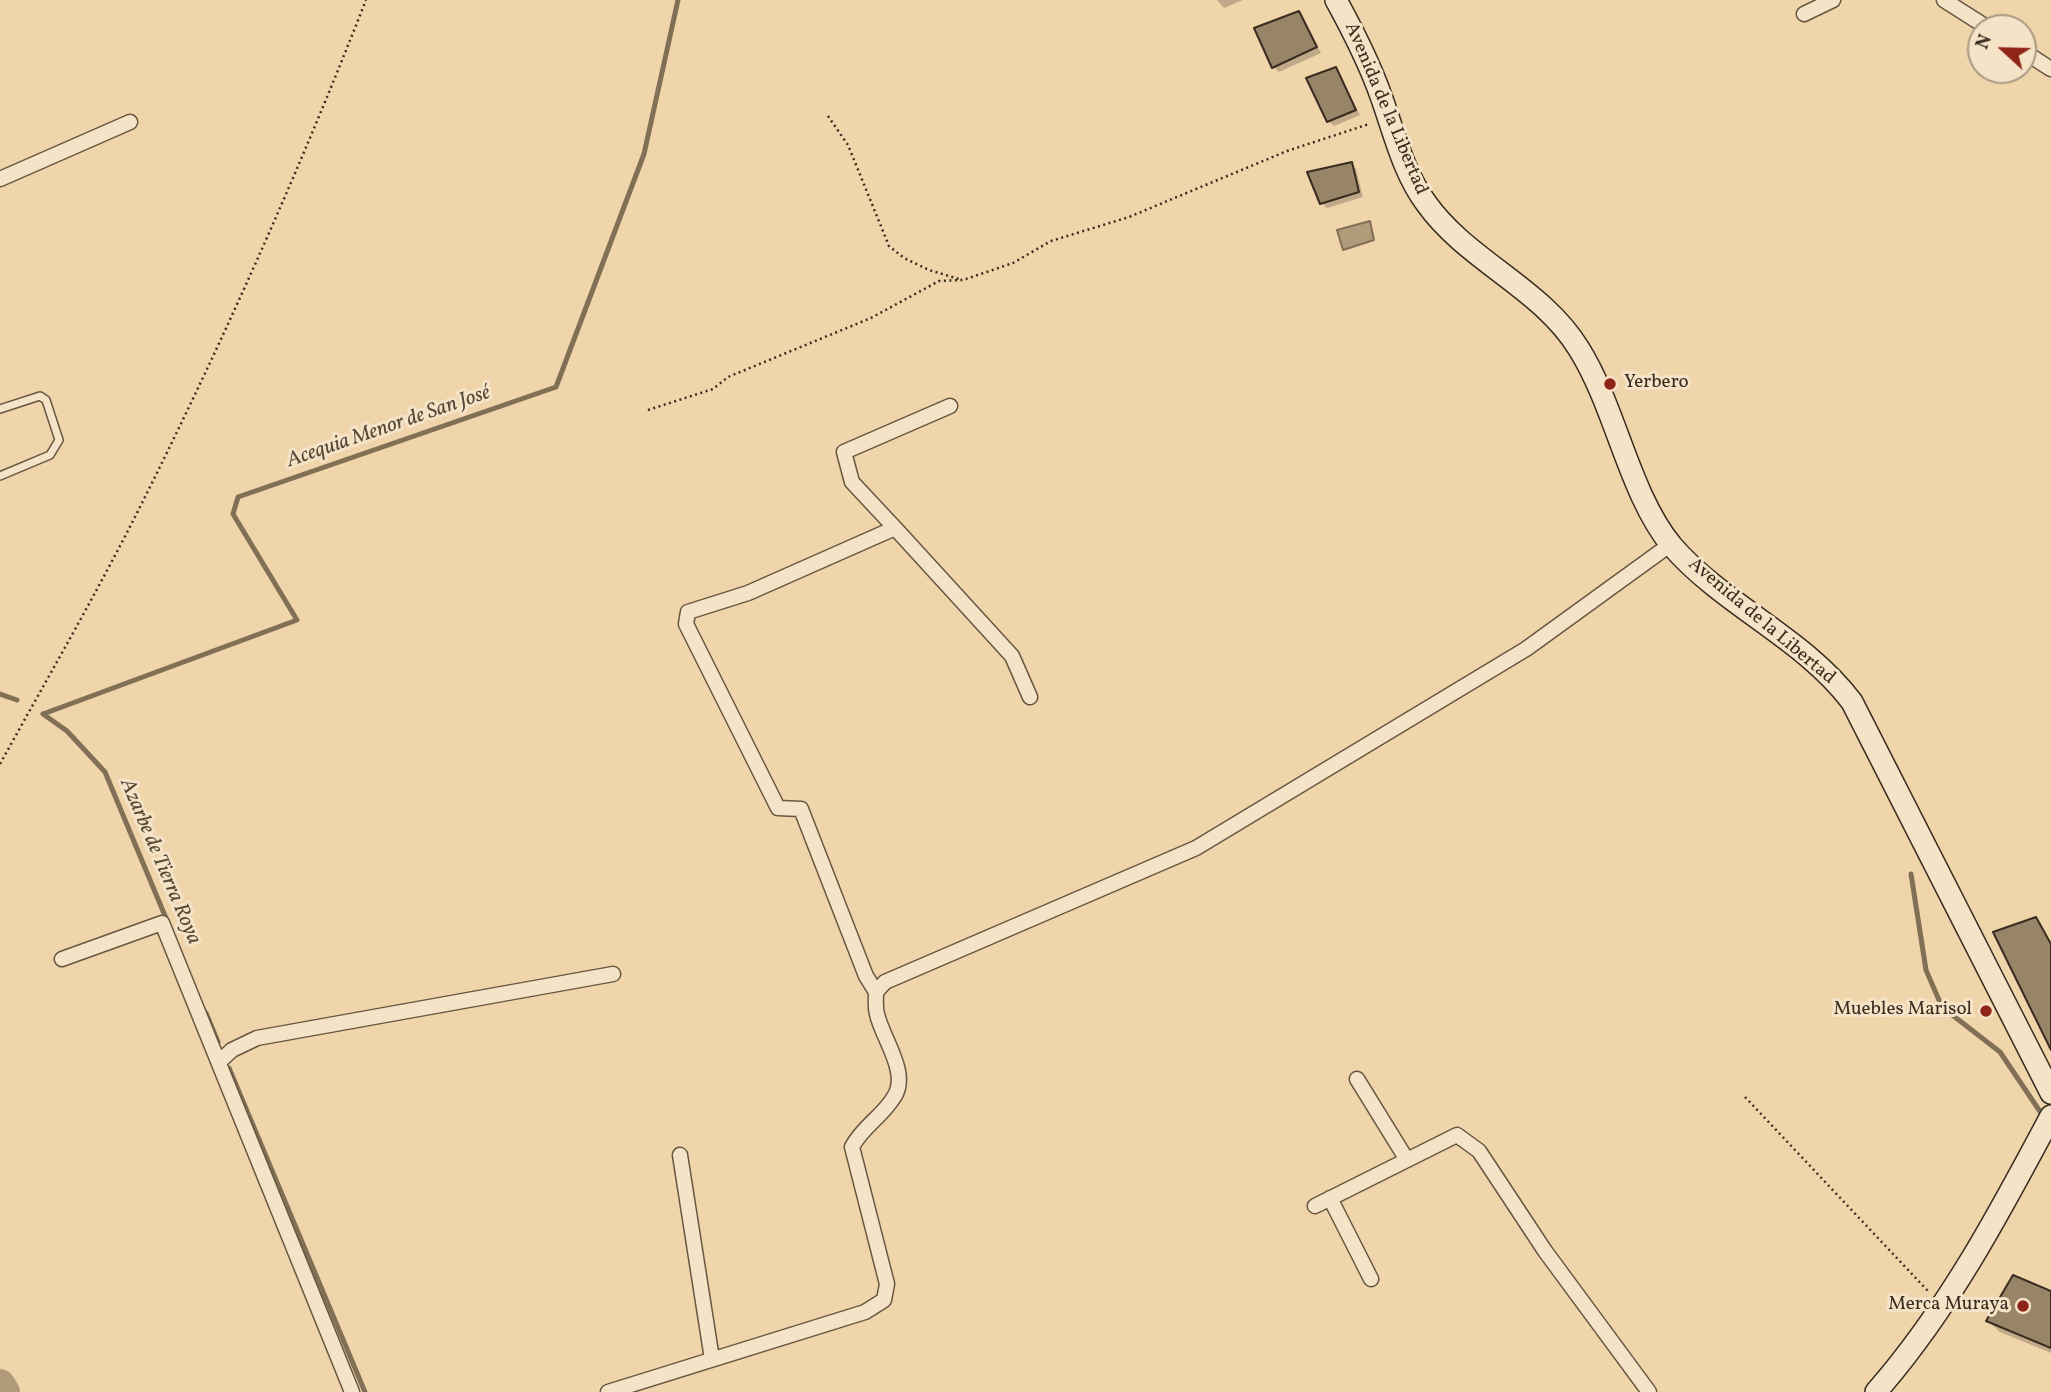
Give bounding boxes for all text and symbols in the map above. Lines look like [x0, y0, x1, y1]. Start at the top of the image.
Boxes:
north arrow [1967, 14, 2037, 84]
street label: Avenida de la Libertad [1338, 19, 1432, 199]
text: N [1970, 31, 1999, 53]
place label: Yerbero [1624, 373, 1689, 395]
marker: Yerbero [1602, 376, 1618, 392]
water label: Acequia Menor de San José [284, 381, 494, 475]
street label: Avenida de la Libertad [1683, 554, 1839, 690]
water label: Azarbe de Tierra Roya [113, 775, 205, 949]
place label: Muebles Marisol [1834, 1000, 1972, 1022]
marker: Muebles Marisol [1978, 1003, 1994, 1019]
place label: Merca Muraya [1888, 1295, 2009, 1317]
marker: Merca Muraya [2015, 1298, 2031, 1314]

